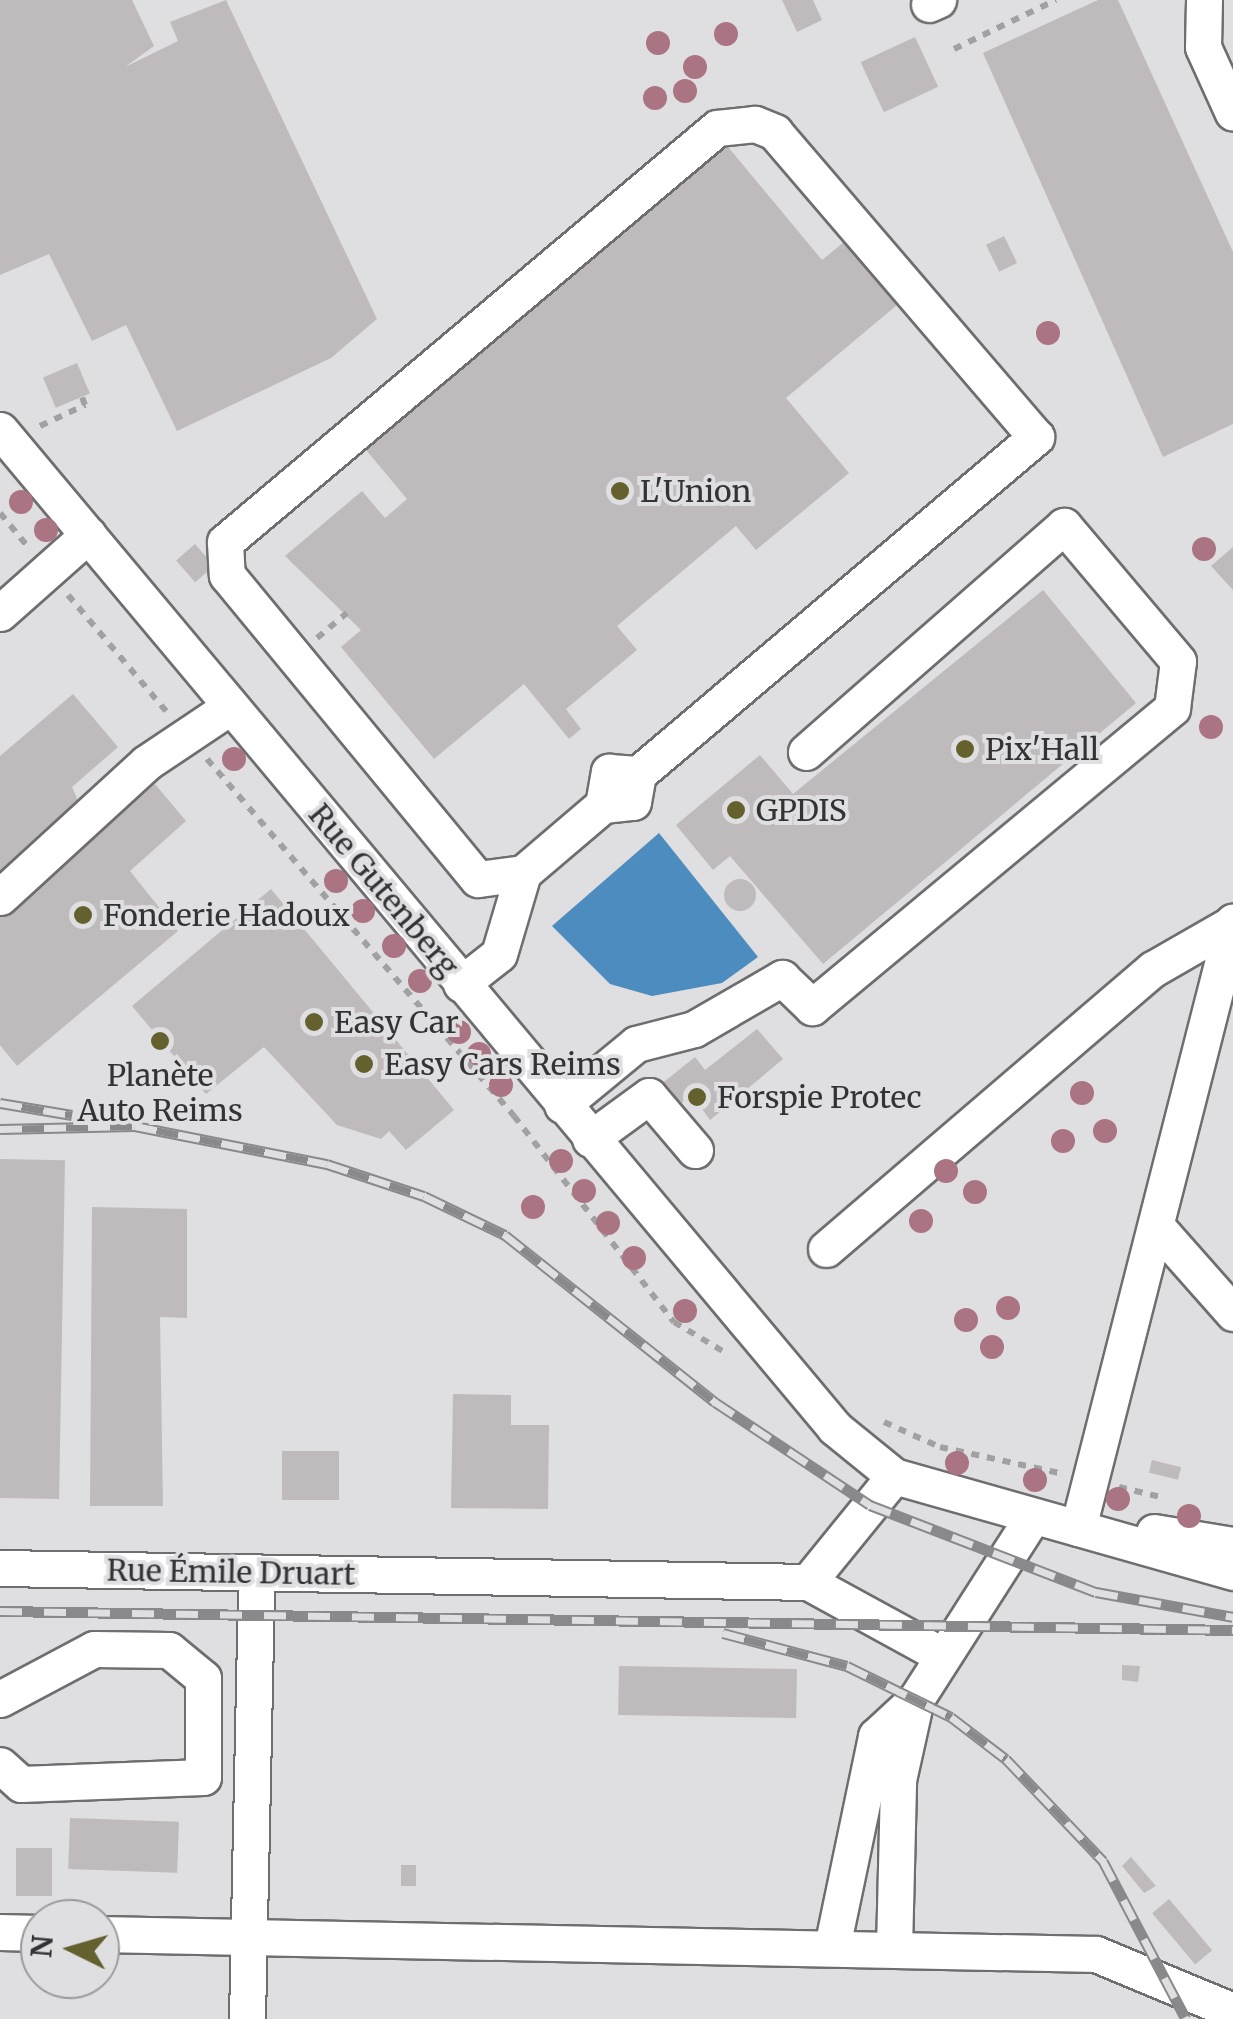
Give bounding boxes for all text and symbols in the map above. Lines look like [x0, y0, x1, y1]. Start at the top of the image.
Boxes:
place label: L'Union [640, 473, 751, 509]
marker: L'Union [609, 480, 631, 502]
place label: Pix'Hall [985, 731, 1099, 767]
marker: Pix'Hall [954, 738, 976, 760]
place label: GPDIS [756, 792, 846, 828]
street label: Rue Gutenberg [301, 797, 467, 983]
marker: GPDIS [725, 799, 747, 821]
place label: Fonderie Hadoux [103, 897, 350, 933]
marker: Fonderie Hadoux [72, 904, 94, 926]
place label: Easy Car [334, 1004, 459, 1040]
marker: Easy Car [303, 1011, 325, 1033]
marker: Planète Auto Reims [149, 1030, 171, 1052]
place label: Easy Cars Reims [384, 1046, 621, 1082]
marker: Easy Cars Reims [353, 1053, 375, 1075]
place label: Planète Auto Reims [77, 1057, 243, 1128]
place label: Forspie Protec [717, 1079, 922, 1115]
marker: Forspie Protec [686, 1086, 708, 1108]
street label: Rue Émile Druart [106, 1552, 356, 1592]
north arrow [20, 1899, 120, 1999]
text: N [23, 1934, 61, 1959]

